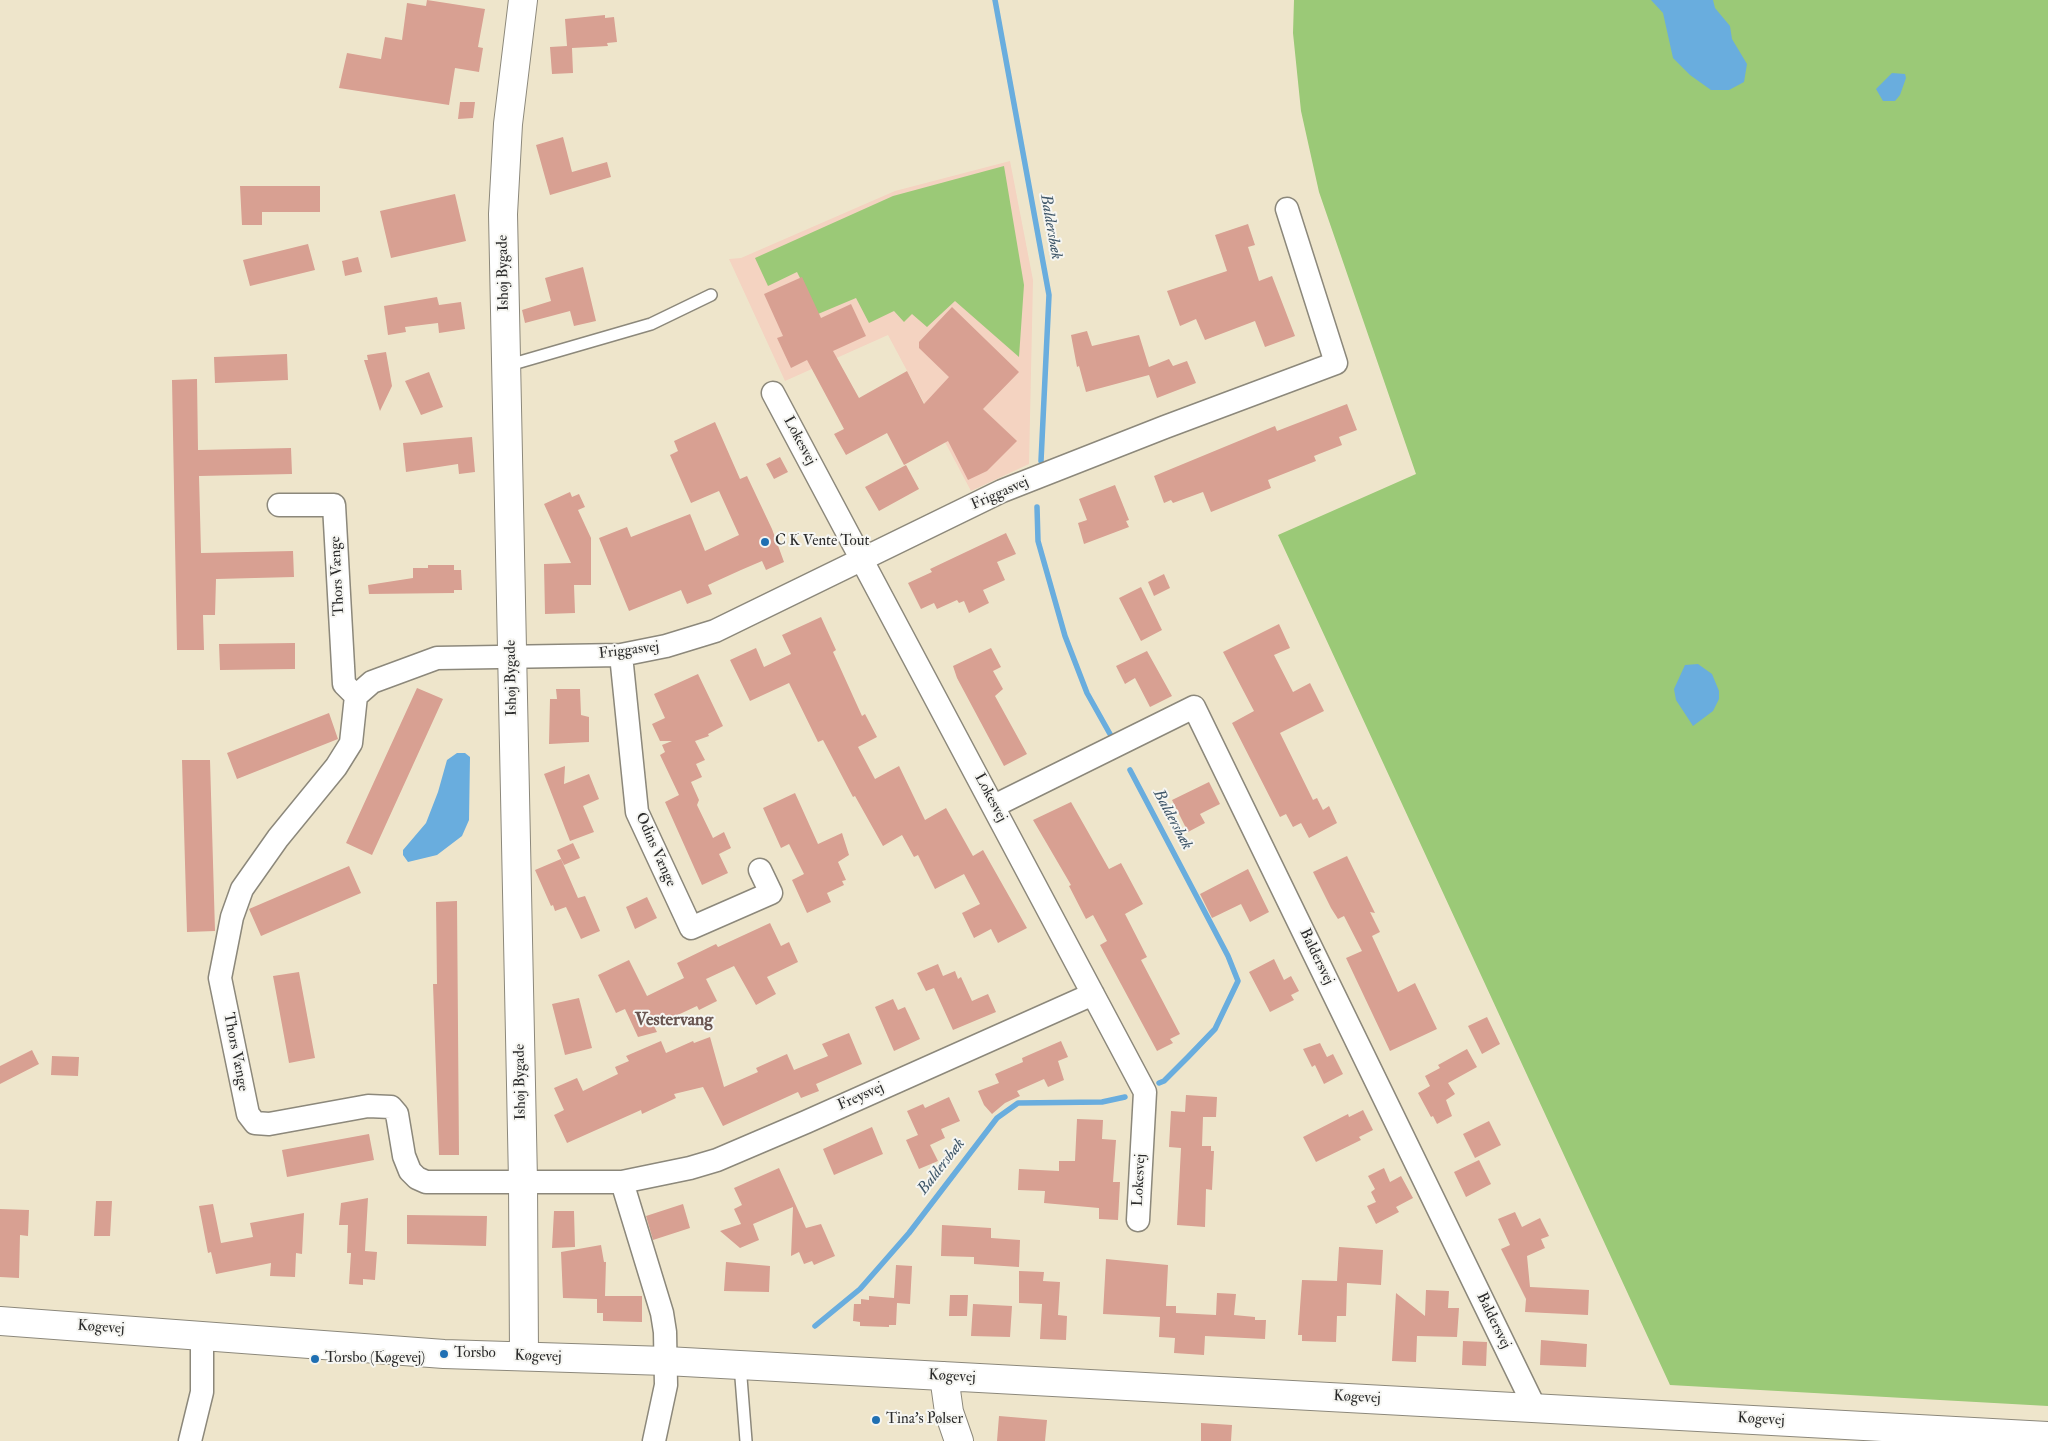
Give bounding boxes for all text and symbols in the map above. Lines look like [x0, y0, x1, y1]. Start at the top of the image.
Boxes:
water label: Baldersbæk [1035, 193, 1065, 261]
street label: Ishøj Bygade [494, 235, 514, 311]
street label: Lokesvej [779, 414, 819, 468]
street label: Friggasvej [969, 473, 1031, 515]
place label: C K Vente Tout [775, 533, 869, 551]
street label: Thors Vænge [327, 536, 349, 616]
marker: C K Vente Tout [759, 536, 771, 548]
street label: Friggasvej [598, 638, 660, 664]
street label: Ishøj Bygade [502, 640, 522, 716]
street label: Lokesvej [970, 771, 1010, 825]
water label: Baldersbæk [1148, 786, 1196, 854]
street label: Odins Vænge [631, 810, 679, 890]
street label: Baldersvej [1295, 926, 1337, 988]
district label: Vestervang [635, 1010, 713, 1032]
street label: Thors Vænge [219, 1011, 251, 1093]
street label: Ishøj Bygade [511, 1044, 531, 1120]
street label: Freysvej [835, 1079, 887, 1115]
water label: Baldersbæk [914, 1135, 970, 1199]
street label: Lokesvej [1130, 1153, 1150, 1207]
street label: Baldersvej [1472, 1290, 1514, 1352]
street label: Køgevej [77, 1317, 125, 1339]
place label: Torsbo [454, 1345, 496, 1363]
street label: Køgevej [514, 1347, 562, 1367]
marker: Torsbo [438, 1348, 450, 1360]
place label: Torsbo (Køgevej) [325, 1350, 425, 1368]
marker: Torsbo (Køgevej) [309, 1353, 321, 1365]
street label: Køgevej [928, 1367, 976, 1387]
street label: Køgevej [1333, 1388, 1381, 1408]
street label: Køgevej [1737, 1410, 1785, 1430]
place label: Tina's Pølser [886, 1411, 963, 1429]
marker: Tina's Pølser [870, 1414, 882, 1426]

